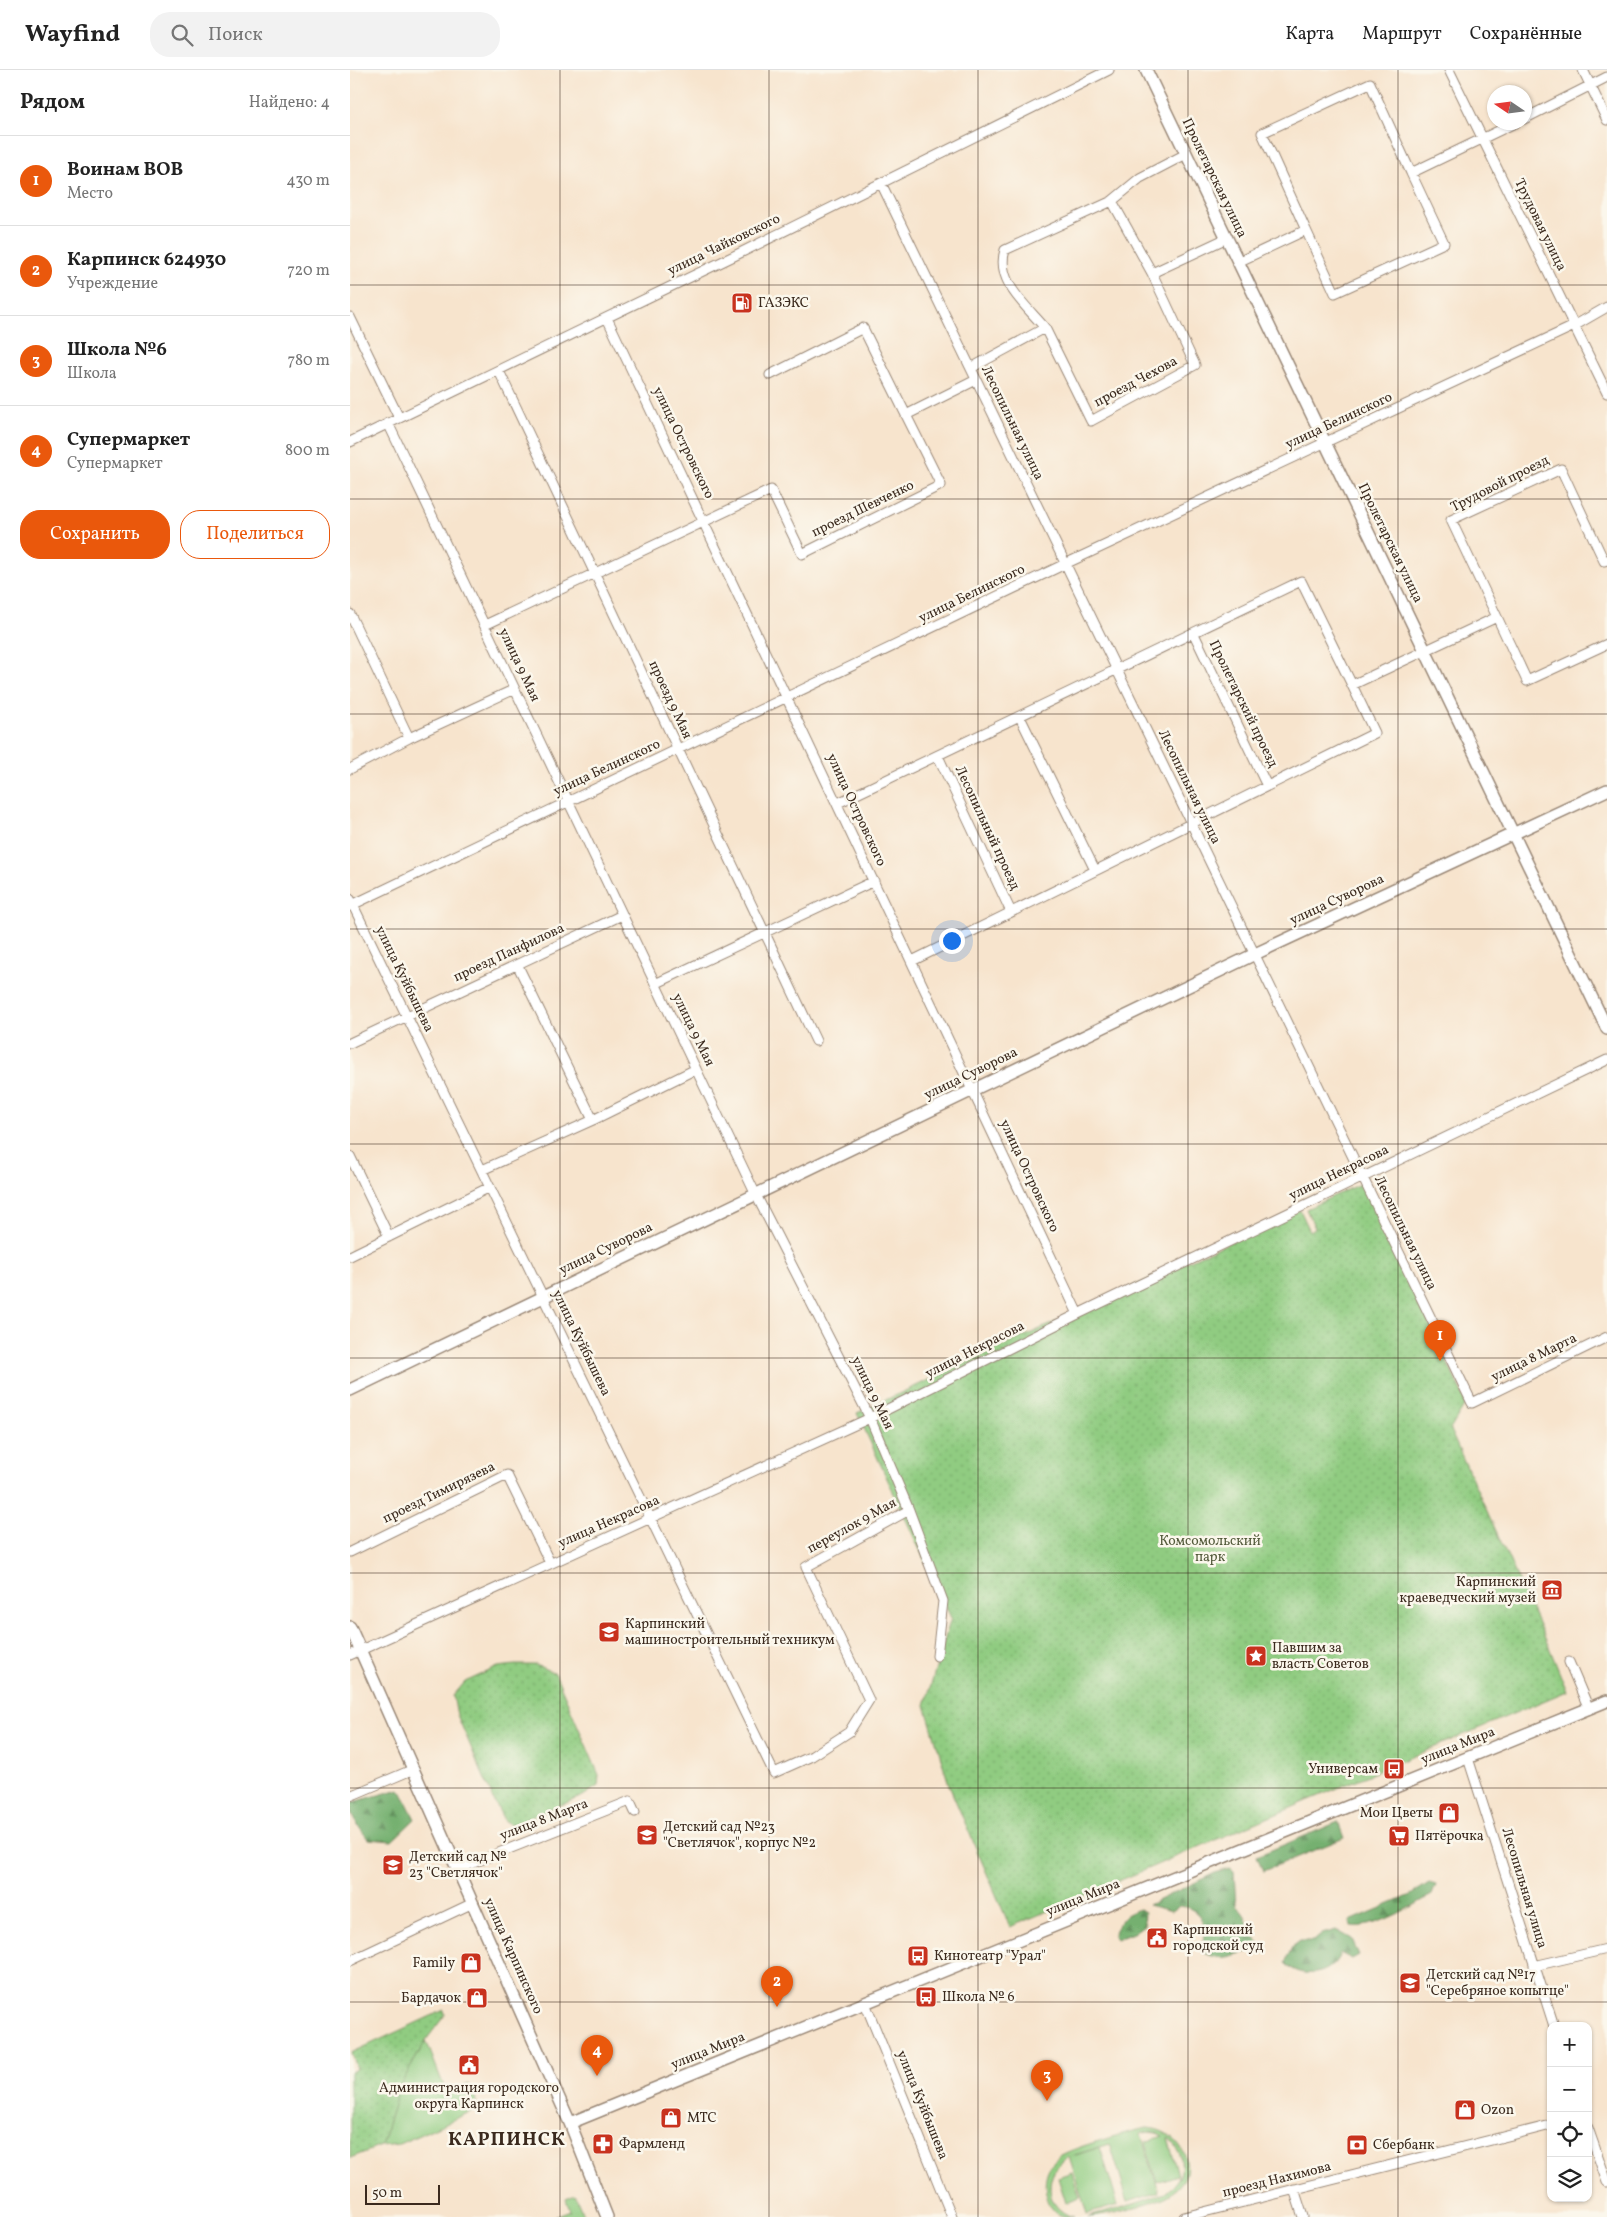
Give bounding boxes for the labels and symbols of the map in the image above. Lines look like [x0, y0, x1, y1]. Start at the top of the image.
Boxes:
north arrow [1487, 85, 1532, 130]
street label: Пролетарская улица [1177, 115, 1251, 241]
street label: Трудовая улица [1509, 176, 1571, 274]
street label: улица Чайковского [664, 209, 784, 281]
fuel station icon: ГАЗЭКС [730, 291, 754, 315]
place label: ГАЗЭКС [758, 294, 809, 313]
street label: проезд Чехова [1091, 352, 1181, 412]
street label: Лесопильная улица [976, 363, 1048, 483]
street label: улица Островского [648, 384, 718, 502]
street label: улица Белинского [1282, 388, 1396, 454]
street label: Трудовой проезд [1448, 451, 1553, 517]
street label: проезд Шевченко [809, 476, 917, 542]
street label: Пролетарская улица [1353, 480, 1427, 606]
street label: улица Белинского [916, 560, 1028, 628]
street label: улица 9 Мая [494, 625, 544, 705]
street label: Пролетарский проезд [1204, 637, 1282, 771]
street label: проезд 9 Мая [644, 658, 696, 742]
street label: Лесопильная улица [1153, 727, 1225, 847]
street label: улица Белинского [550, 735, 664, 801]
street label: улица Островского [822, 751, 890, 869]
street label: Лесопильный проезд [950, 763, 1024, 893]
street label: улица Суворова [1287, 870, 1387, 930]
street label: проезд Панфилова [450, 919, 568, 987]
street label: улица Куйбышева [370, 923, 438, 1035]
your location [939, 928, 965, 954]
street label: улица 9 Мая [667, 990, 719, 1070]
street label: улица Суворова [921, 1043, 1021, 1105]
street label: улица Островского [995, 1117, 1063, 1235]
street label: улица Некрасова [1286, 1141, 1392, 1205]
street label: Лесопильная улица [1369, 1173, 1441, 1293]
street label: улица Суворова [556, 1218, 656, 1280]
street label: улица Куйбышева [547, 1287, 615, 1399]
street label: улица Некрасова [922, 1317, 1028, 1383]
pin: 1 [1424, 1320, 1456, 1361]
street label: улица 8 Марта [1488, 1329, 1580, 1387]
street label: улица 9 Мая [846, 1353, 898, 1433]
street label: проезд Тимирязева [380, 1458, 498, 1528]
street label: улица Некрасова [555, 1491, 663, 1553]
street label: переулок 9 Мая [804, 1494, 900, 1558]
park label: Комсомольский парк [1159, 1532, 1261, 1567]
place label: Карпинский краеведческий музей [1399, 1573, 1536, 1608]
museum icon: Карпинский краеведческий музей [1540, 1578, 1564, 1602]
place label: Карпинский машиностроительный техникум [625, 1615, 835, 1650]
school or university icon: Карпинский машиностроительный техникум [597, 1620, 621, 1644]
place label: Павшим за власть Советов [1272, 1639, 1369, 1674]
place icon: Павшим за власть Советов [1244, 1644, 1268, 1668]
street label: улица Мира [1418, 1723, 1498, 1769]
bus stop icon: Универсам [1382, 1757, 1406, 1781]
place label: Универсам [1308, 1760, 1378, 1779]
street label: улица 8 Марта [497, 1794, 591, 1846]
shop icon: Мои Цветы [1437, 1801, 1461, 1825]
place label: Мои Цветы [1360, 1804, 1433, 1823]
place label: Детский сад №23 "Светлячок", корпус №2 [663, 1818, 816, 1853]
school or university icon: Детский сад №23 "Светлячок", корпус №2 [635, 1823, 659, 1847]
supermarket icon: Пятёрочка [1387, 1824, 1411, 1848]
street label: Лесопильная улица [1497, 1825, 1551, 1951]
place label: Пятёрочка [1415, 1827, 1484, 1846]
place label: Детский сад № 23 "Светлячок" [409, 1848, 507, 1883]
school or university icon: Детский сад № 23 "Светлячок" [381, 1853, 405, 1877]
street label: улица Мира [1043, 1875, 1123, 1921]
street label: улица Карпинского [479, 1895, 547, 2017]
place label: Карпинский городской суд [1173, 1921, 1264, 1956]
public building icon: Карпинский городской суд [1145, 1926, 1169, 1950]
bus stop icon: Кинотеатр "Урал" [906, 1944, 930, 1968]
place label: Кинотеатр "Урал" [934, 1947, 1046, 1966]
shop icon: Family [459, 1951, 483, 1975]
place label: Family [413, 1954, 455, 1973]
pin: 2 [761, 1966, 793, 2007]
place label: Детский сад №17 "Серебряное копытце" [1426, 1966, 1569, 2001]
school or university icon: Детский сад №17 "Серебряное копытце" [1398, 1971, 1422, 1995]
bus stop icon: Школа № 6 [914, 1985, 938, 2009]
shop icon: Бардачок [465, 1986, 489, 2010]
place label: Школа № 6 [942, 1988, 1014, 2007]
place label: Бардачок [401, 1989, 462, 2008]
street label: улица Мира [668, 2028, 748, 2074]
pin: 4 [581, 2035, 613, 2076]
street label: улица Куйбышева [891, 2048, 953, 2162]
public building icon: Администрация городского округа Карпинск [457, 2053, 481, 2077]
pin: 3 [1031, 2060, 1063, 2101]
place label: Администрация городского округа Карпинск [379, 2079, 559, 2114]
shop icon: Ozon [1453, 2098, 1477, 2122]
place label: Ozon [1481, 2101, 1514, 2120]
shop icon: МТС [659, 2106, 683, 2130]
place label: МТС [687, 2109, 717, 2128]
district label: КАРПИНСК [448, 2127, 566, 2153]
pharmacy icon: Фармленд [591, 2132, 615, 2156]
bank icon: Сбербанк [1345, 2133, 1369, 2157]
place label: Фармленд [619, 2135, 685, 2154]
place label: Сбербанк [1373, 2136, 1435, 2155]
street label: проезд Нахимова [1221, 2157, 1333, 2203]
scale bar [365, 2182, 440, 2205]

